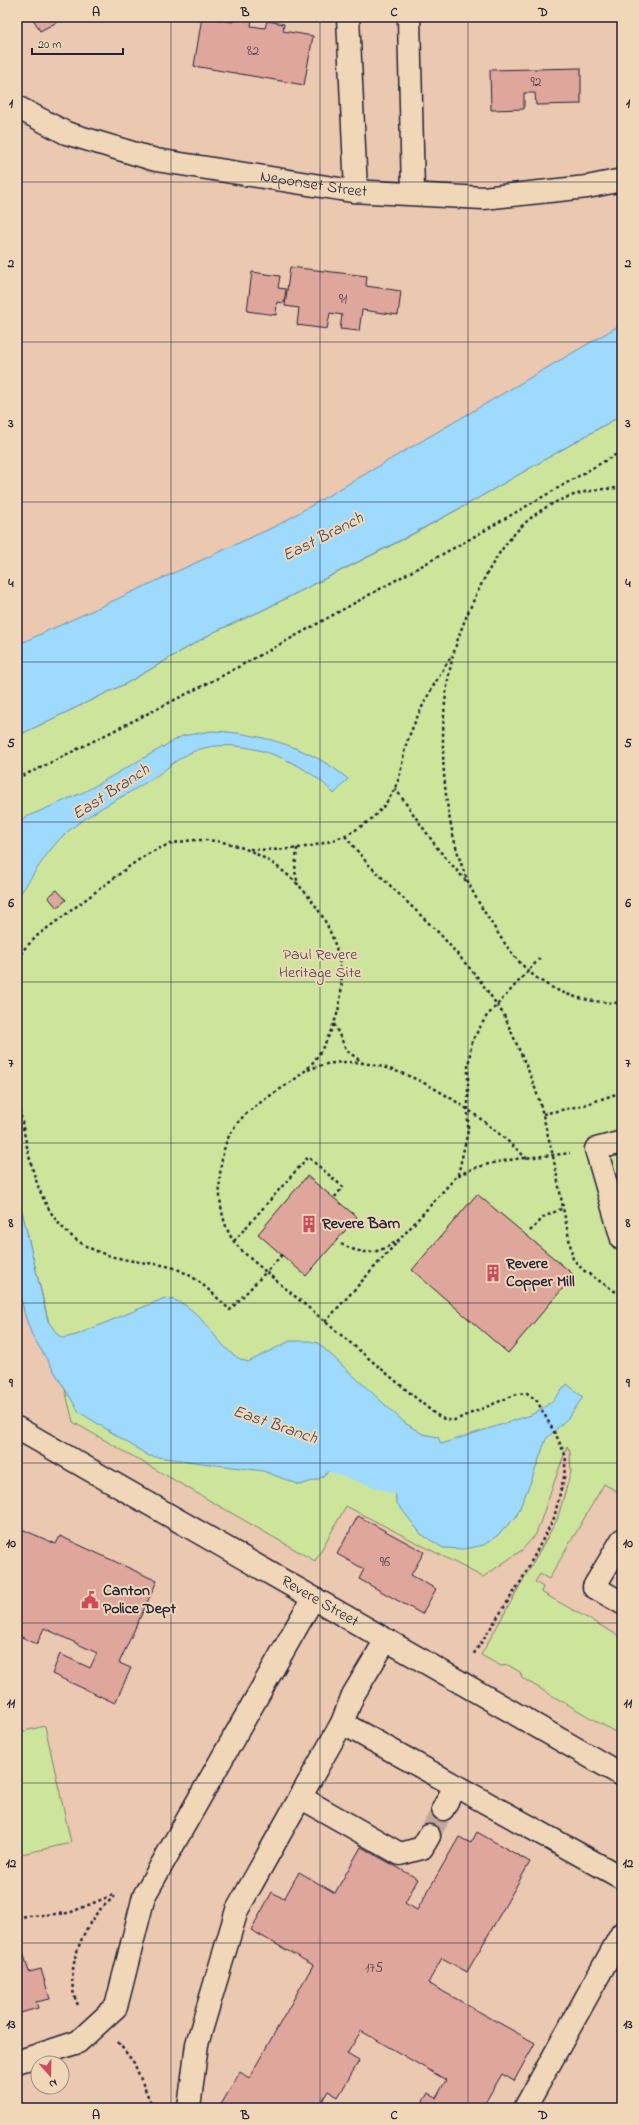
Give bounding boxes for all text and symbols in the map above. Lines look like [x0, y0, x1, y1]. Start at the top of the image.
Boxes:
text: A [92, 3, 100, 22]
text: B [240, 3, 250, 22]
text: C [390, 3, 398, 22]
text: D [537, 3, 548, 22]
scale bar [32, 30, 123, 56]
text: 20 m [38, 36, 61, 54]
house number: 82 [247, 41, 259, 62]
house number: 92 [530, 72, 542, 93]
text: 1 [9, 94, 14, 113]
text: 1 [626, 94, 631, 113]
street label: Neponset Street [258, 165, 368, 204]
text: 2 [7, 254, 15, 273]
text: 2 [624, 254, 632, 273]
house number: 91 [339, 289, 348, 310]
text: 3 [7, 414, 14, 433]
text: 3 [624, 414, 631, 433]
water label: East Branch [278, 505, 369, 568]
text: 4 [7, 574, 14, 593]
text: 4 [624, 574, 631, 593]
text: 5 [7, 734, 15, 753]
text: 5 [624, 734, 632, 753]
water label: East Branch [67, 757, 155, 826]
text: 6 [7, 894, 14, 913]
text: 6 [624, 894, 631, 913]
park label: Paul Revere Heritage Site [279, 943, 362, 985]
text: 7 [8, 1054, 14, 1073]
text: 7 [625, 1054, 631, 1073]
place label: Revere Barn [321, 1212, 400, 1236]
text: 8 [8, 1214, 14, 1233]
building icon: Revere Barn [299, 1214, 319, 1234]
text: 8 [625, 1214, 631, 1233]
place label: Revere Copper Mill [505, 1252, 575, 1294]
building icon: Revere Copper Mill [483, 1263, 503, 1283]
text: 9 [8, 1374, 14, 1393]
text: 9 [625, 1374, 631, 1393]
water label: East Branch [229, 1399, 322, 1451]
text: 10 [6, 1534, 16, 1553]
text: 10 [623, 1534, 633, 1553]
house number: 96 [380, 1552, 390, 1573]
street label: Revere Street [276, 1570, 364, 1634]
place label: Canton Police Dept [103, 1579, 177, 1621]
public building icon: Canton Police Dept [80, 1590, 100, 1610]
text: 11 [7, 1694, 16, 1713]
text: 11 [624, 1694, 633, 1713]
text: 12 [6, 1854, 17, 1873]
text: 12 [623, 1854, 634, 1873]
house number: 175 [365, 1958, 383, 1979]
text: 13 [6, 2015, 16, 2034]
text: 13 [623, 2015, 633, 2034]
north arrow [30, 2055, 70, 2095]
text: N [47, 2075, 59, 2092]
text: A [92, 2106, 100, 2125]
text: B [240, 2106, 250, 2125]
text: C [390, 2106, 398, 2125]
text: D [537, 2106, 548, 2125]

